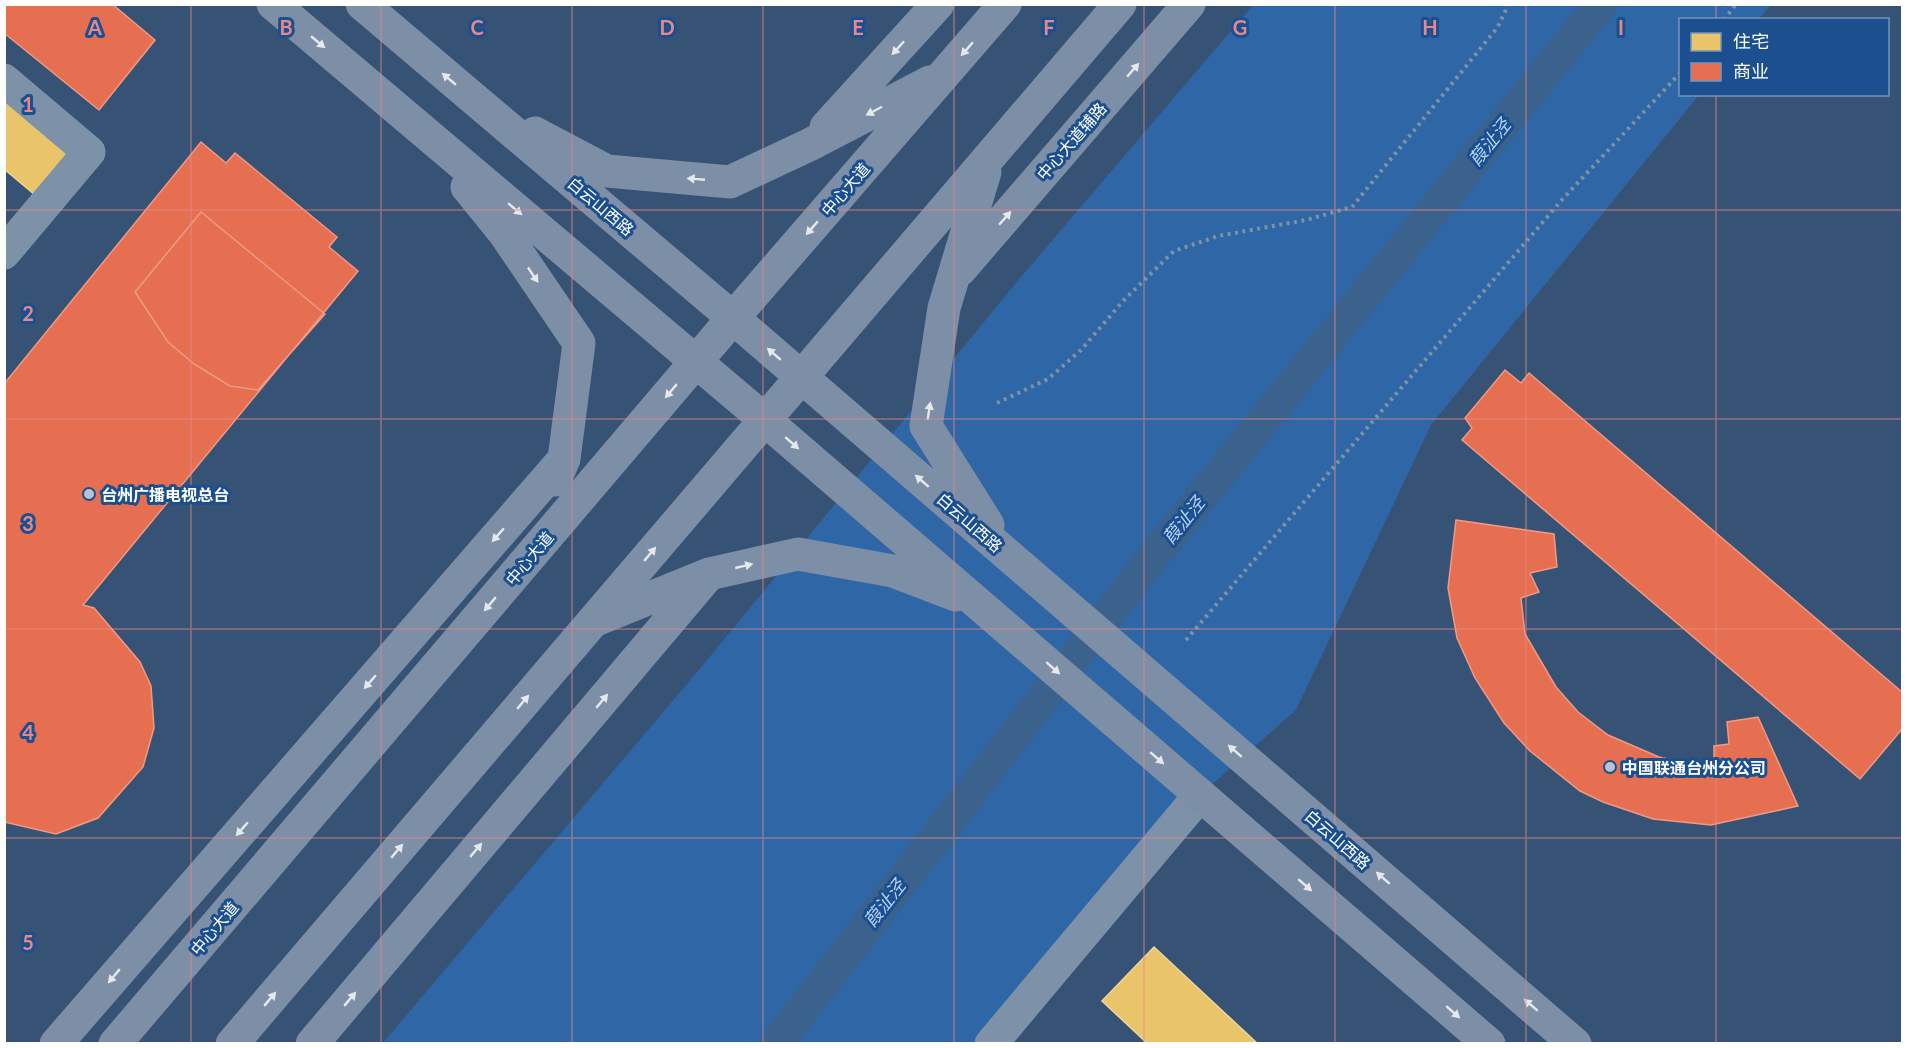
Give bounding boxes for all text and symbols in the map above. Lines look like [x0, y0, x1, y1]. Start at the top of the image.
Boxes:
text: A [87, 15, 102, 39]
text: B [279, 15, 293, 39]
text: C [470, 15, 484, 39]
text: D [659, 15, 675, 39]
text: E [852, 15, 864, 39]
text: F [1043, 15, 1055, 39]
text: G [1233, 15, 1247, 39]
text: H [1422, 15, 1438, 39]
text: I [1618, 15, 1624, 39]
legend [1679, 18, 1889, 96]
text: 住宅 [1733, 30, 1769, 52]
one-way arrow [310, 35, 325, 48]
one-way arrow [891, 40, 905, 55]
one-way arrow [961, 41, 974, 56]
text: 商业 [1733, 60, 1769, 82]
one-way arrow [1126, 63, 1139, 78]
one-way arrow [442, 73, 457, 85]
text: 1 [22, 92, 34, 116]
street label: 中心大道辅路 [1032, 99, 1110, 183]
one-way arrow [865, 106, 882, 116]
water label: 葭沚泾 [1463, 113, 1516, 170]
street label: 中心大道 [817, 159, 873, 219]
street label: 白云山西路 [564, 173, 638, 239]
one-way arrow [686, 174, 705, 184]
one-way arrow [507, 202, 523, 215]
one-way arrow [998, 210, 1012, 225]
one-way arrow [806, 220, 819, 235]
one-way arrow [527, 267, 539, 283]
text: 2 [22, 301, 34, 325]
one-way arrow [767, 347, 782, 361]
one-way arrow [665, 383, 678, 398]
one-way arrow [924, 401, 933, 420]
one-way arrow [784, 436, 799, 449]
one-way arrow [915, 475, 930, 488]
place label: 台州广播电视总台 [101, 485, 229, 504]
marker: 台州广播电视总台 [82, 487, 96, 501]
street label: 白云山西路 [934, 489, 1006, 555]
water label: 葭沚泾 [1157, 491, 1210, 548]
text: 3 [22, 511, 34, 535]
one-way arrow [492, 527, 505, 542]
street label: 中心大道 [501, 527, 557, 589]
one-way arrow [643, 547, 656, 562]
one-way arrow [735, 561, 754, 570]
one-way arrow [484, 596, 497, 611]
one-way arrow [1045, 662, 1061, 675]
one-way arrow [364, 674, 377, 689]
one-way arrow [595, 693, 608, 709]
one-way arrow [517, 694, 530, 710]
text: 4 [22, 720, 34, 744]
one-way arrow [1228, 745, 1243, 758]
one-way arrow [1149, 751, 1164, 764]
place label: 中国联通台州分公司 [1622, 758, 1766, 777]
marker: 中国联通台州分公司 [1603, 760, 1617, 774]
street label: 白云山西路 [1302, 806, 1374, 872]
one-way arrow [236, 821, 249, 836]
one-way arrow [469, 843, 482, 858]
one-way arrow [390, 844, 403, 859]
one-way arrow [1376, 872, 1391, 885]
water label: 葭沚泾 [859, 873, 911, 931]
one-way arrow [1297, 878, 1312, 891]
street label: 中心大道 [186, 897, 242, 959]
text: 5 [22, 930, 34, 954]
one-way arrow [108, 968, 121, 983]
one-way arrow [264, 991, 277, 1007]
one-way arrow [343, 992, 356, 1007]
one-way arrow [1524, 999, 1539, 1012]
one-way arrow [1445, 1005, 1460, 1018]

